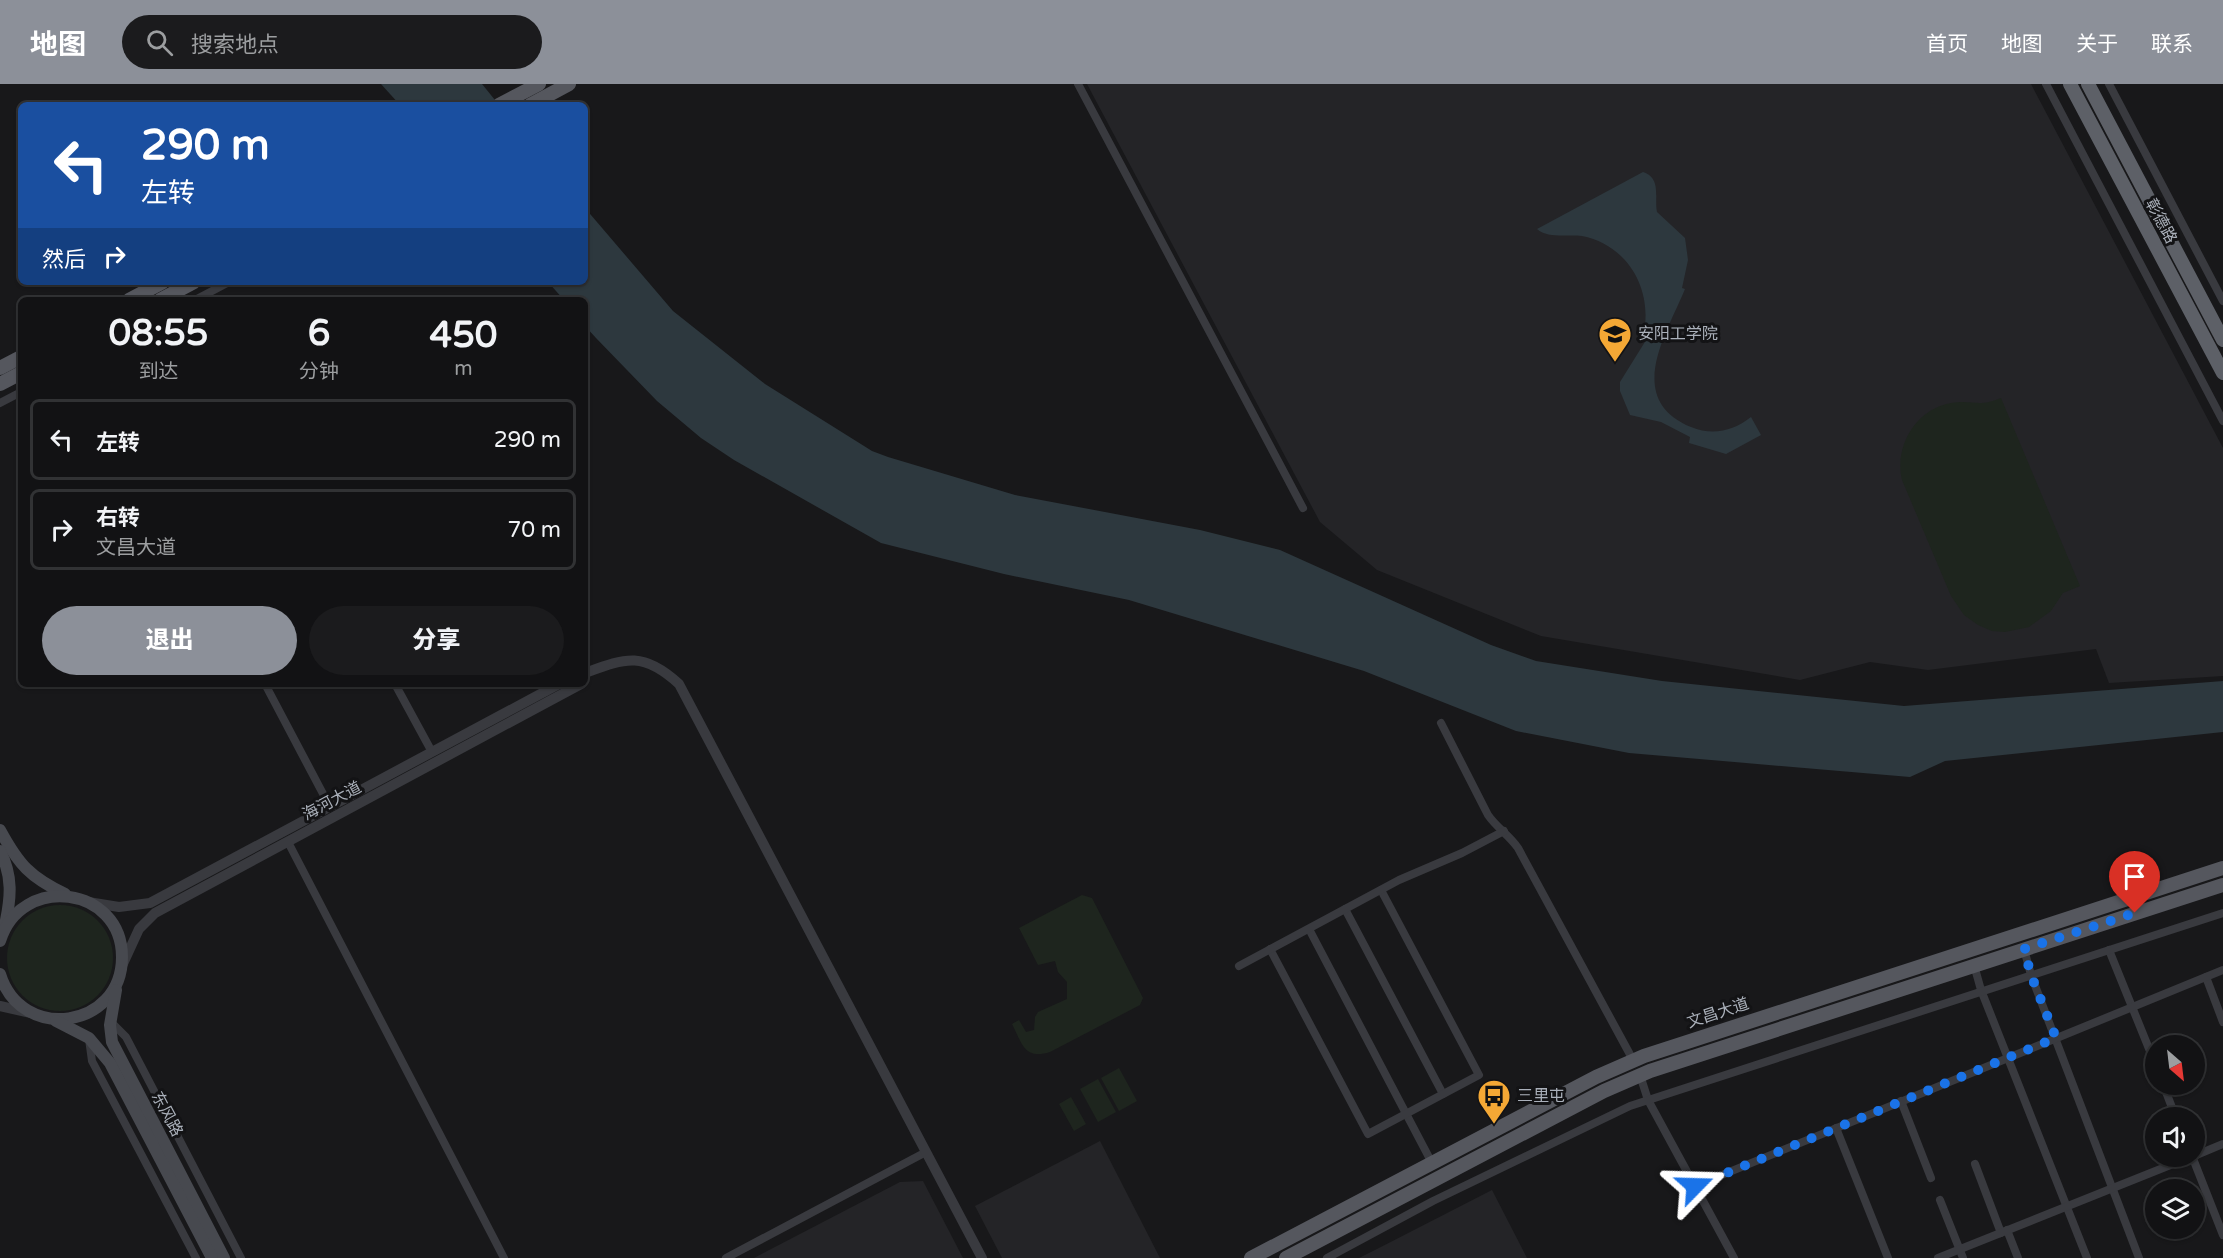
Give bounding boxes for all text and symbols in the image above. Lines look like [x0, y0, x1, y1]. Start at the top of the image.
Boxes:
search box [122, 15, 542, 69]
icon: search [143, 26, 176, 59]
text: 地图 [30, 28, 86, 62]
text: 搜索地点 [191, 32, 279, 58]
text: 首页 [1926, 32, 1968, 57]
text: 地图 [2001, 32, 2043, 57]
text: 关于 [2076, 32, 2118, 57]
text: 联系 [2151, 32, 2193, 57]
text: 290 m [141, 120, 270, 171]
icon: left [42, 126, 120, 204]
text: 左转 [141, 177, 195, 210]
street label: 彰德路 [2141, 195, 2181, 247]
icon: right [98, 240, 131, 273]
text: 然后 [42, 247, 86, 273]
text: 08:55 [109, 312, 208, 355]
text: 6 [308, 312, 330, 355]
text: 450 [430, 314, 497, 357]
school or university icon: 安阳工学院 [1597, 316, 1633, 363]
place label: 安阳工学院 [1638, 324, 1718, 344]
text: m [454, 357, 473, 381]
text: 到达 [138, 360, 178, 384]
text: 分钟 [299, 360, 339, 384]
icon: left [45, 423, 78, 456]
text: 290 m [494, 427, 561, 453]
text: 左转 [96, 430, 140, 456]
text: 右转 [96, 505, 140, 531]
icon: right [45, 513, 78, 546]
text: 70 m [507, 517, 561, 543]
text: 文昌大道 [96, 536, 176, 560]
button: 退出 [42, 606, 297, 675]
button: 分享 [309, 606, 564, 675]
street label: 海河大道 [299, 777, 365, 825]
pin [2109, 851, 2160, 913]
icon: arrive [2118, 860, 2151, 893]
street label: 文昌大道 [1684, 994, 1752, 1032]
north arrow [2145, 1035, 2205, 1095]
map controls [2145, 1035, 2205, 1239]
bus stop icon: 三里屯 [1476, 1078, 1512, 1125]
place label: 三里屯 [1517, 1086, 1565, 1106]
street label: 东风路 [147, 1088, 187, 1140]
button: sound [2145, 1107, 2205, 1167]
position arrow [1663, 1154, 1727, 1218]
button: layers [2145, 1179, 2205, 1239]

